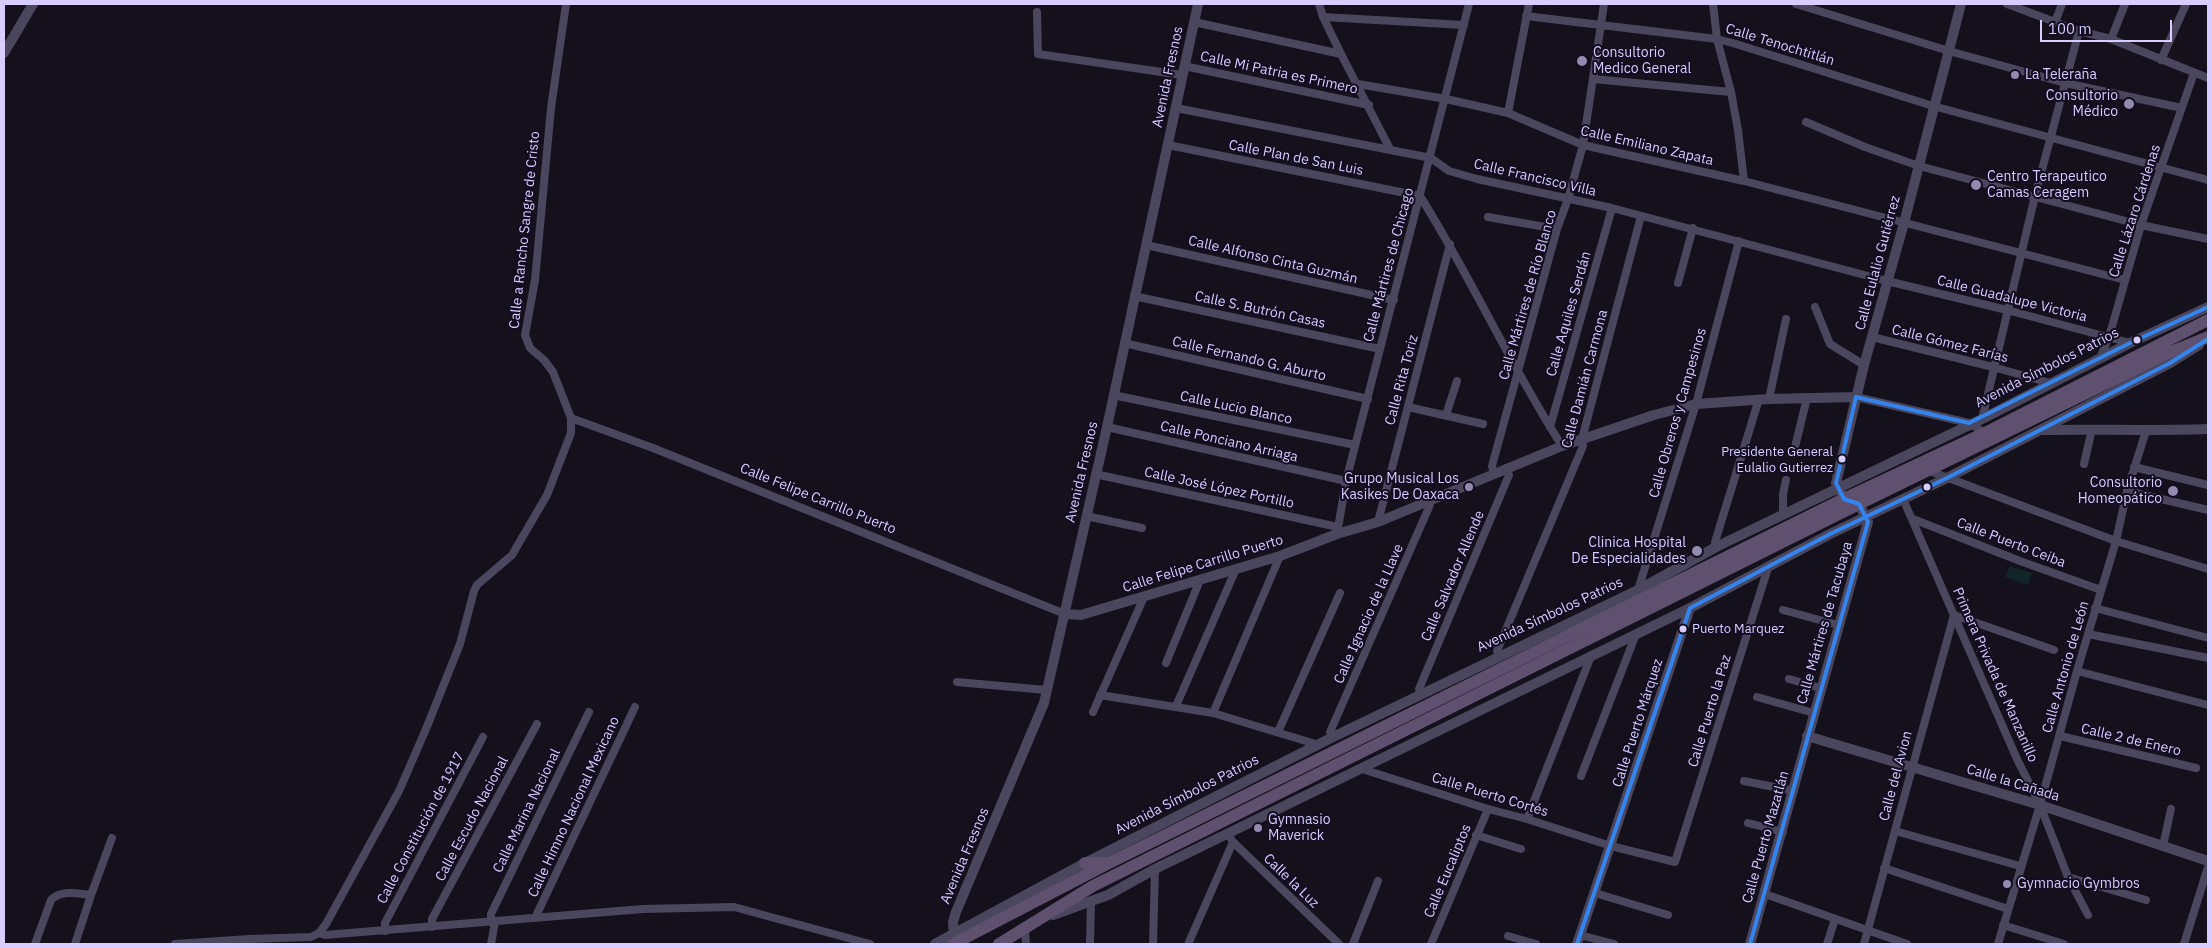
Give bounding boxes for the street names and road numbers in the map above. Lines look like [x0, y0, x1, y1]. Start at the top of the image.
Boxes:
street label: Calle Tenochtitlán [1724, 20, 1836, 70]
street label: Avenida Fresnos [1149, 25, 1187, 129]
street label: Calle Mi Patria es Primero [1199, 48, 1359, 98]
street label: Calle Emiliano Zapata [1579, 123, 1715, 169]
street label: Calle a Rancho Sangre de Cristo [506, 130, 544, 330]
street label: Calle Plan de San Luis [1227, 137, 1365, 179]
street label: Calle Lázaro Cárdenas [2106, 142, 2164, 280]
street label: Calle Francisco Villa [1472, 156, 1598, 200]
street label: Calle Mártires de Chicago [1360, 186, 1418, 344]
street label: Calle Eulalio Gutiérrez [1852, 194, 1904, 332]
street label: Calle Mártires de Río Blanco [1496, 208, 1560, 382]
street label: Calle Alfonso Cinta Guzmán [1187, 232, 1359, 288]
street label: Calle Aquiles Serdán [1543, 250, 1595, 378]
street label: Calle Guadalupe Victoria [1935, 272, 2089, 326]
street label: Calle S. Butrón Casas [1193, 288, 1327, 332]
street label: Calle Damián Carmona [1558, 308, 1612, 450]
street label: Calle Gómez Farías [1890, 321, 2010, 367]
street label: Avenida Símbolos Patrios [1972, 324, 2122, 412]
street label: Calle Obreros y Campesinos [1646, 326, 1710, 500]
street label: Calle Fernando G. Aburto [1170, 333, 1328, 385]
street label: Calle Rita Toriz [1382, 333, 1422, 427]
street label: Calle Lucio Blanco [1178, 388, 1294, 428]
street label: Calle Ponciano Arriaga [1158, 418, 1300, 466]
street label: Avenida Fresnos [1062, 420, 1102, 524]
street label: Calle Felipe Carrillo Puerto [737, 460, 899, 538]
street label: Calle José López Portillo [1143, 464, 1295, 512]
street label: Calle Salvador Allende [1418, 508, 1488, 644]
street label: Calle Puerto Ceiba [1954, 514, 2068, 572]
street label: Calle Felipe Carrillo Puerto [1121, 532, 1285, 596]
street label: Calle Mártires de Tacubaya [1794, 540, 1856, 706]
street label: Calle Ignacio de la Llave [1331, 542, 1407, 686]
street label: Avenida Símbolos Patrios [1474, 574, 1626, 656]
street label: Primera Privada de Manzanillo [1949, 585, 2041, 765]
street label: Calle Antonio de León [2039, 599, 2093, 735]
street label: Calle Puerto la Paz [1685, 653, 1735, 769]
street label: Calle Puerto Márquez [1609, 657, 1667, 789]
street label: Calle Himno Nacional Mexicano [525, 714, 623, 900]
street label: Calle 2 de Enero [2079, 720, 2183, 760]
street label: Calle del Avion [1876, 729, 1916, 823]
street label: Calle Marina Nacional [490, 746, 564, 876]
street label: Calle Constitución de 1917 [374, 749, 468, 907]
street label: Avenida Símbolos Patrios [1112, 751, 1262, 839]
street label: Calle Escudo Nacional [432, 754, 512, 884]
street label: Calle la Cañada [1964, 761, 2062, 805]
street label: Calle Puerto Cortés [1430, 769, 1550, 821]
street label: Calle Puerto Mazatlán [1739, 769, 1793, 905]
street label: Avenida Fresnos [937, 805, 993, 907]
street label: Calle Eucaliptos [1421, 822, 1475, 920]
street label: Calle la Luz [1260, 850, 1322, 912]

